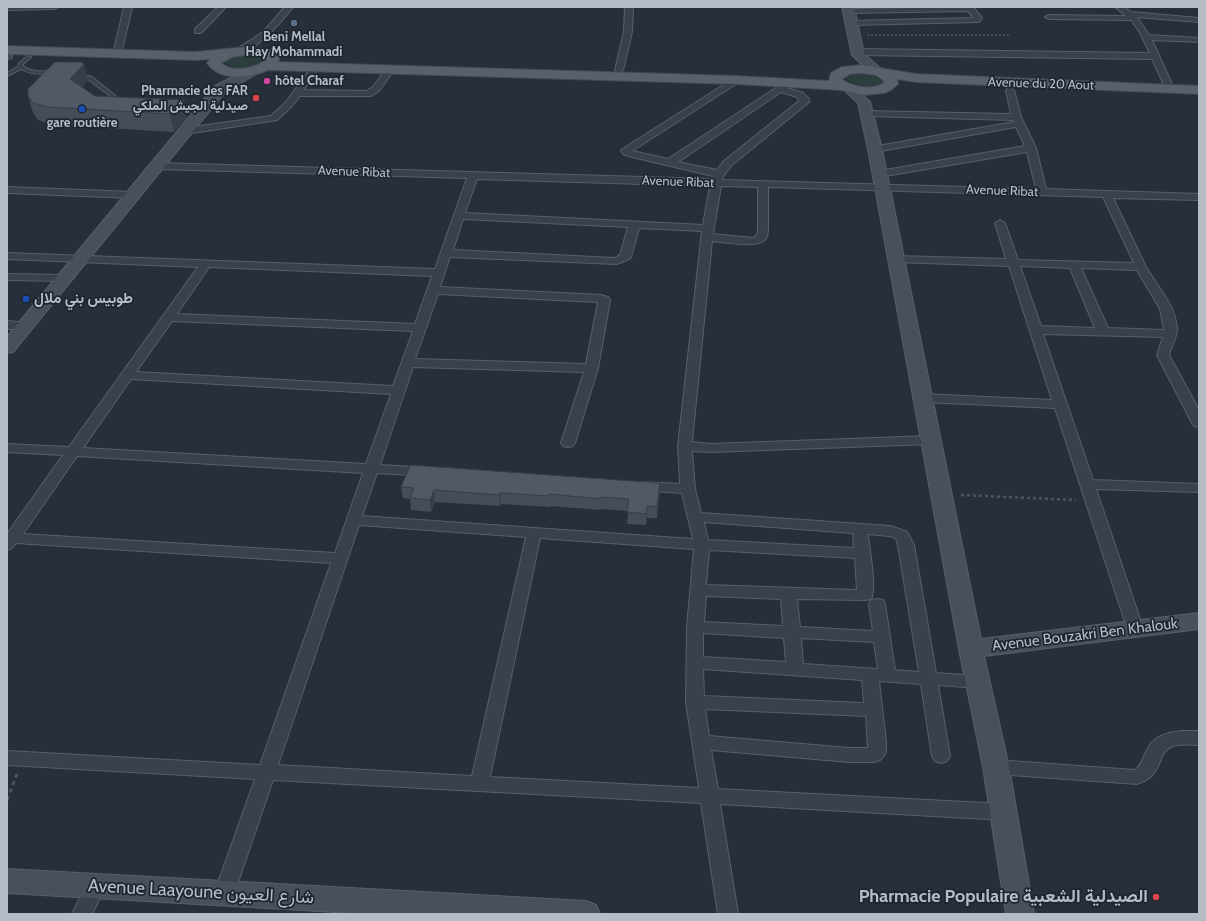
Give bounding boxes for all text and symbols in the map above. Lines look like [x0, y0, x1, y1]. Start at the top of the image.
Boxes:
marker: Beni Mellal Hay Mohammadi [289, 18, 299, 28]
place label: Beni Mellal Hay Mohammadi [246, 29, 342, 60]
place label: hôtel Charaf [275, 73, 344, 89]
street label: Avenue du 20 Aout [988, 74, 1094, 94]
marker: hôtel Charaf [262, 76, 272, 86]
place label: Pharmacie des FAR صيدلية الجيش الملكي [133, 83, 248, 114]
marker: Pharmacie des FAR صيدلية الجيش الملكي [251, 93, 261, 103]
marker: gare routière [77, 104, 87, 114]
place label: gare routière [47, 115, 117, 131]
street label: Avenue Ribat [318, 163, 390, 181]
street label: Avenue Ribat [642, 173, 714, 191]
street label: Avenue Ribat [966, 182, 1038, 200]
place label: طوبيس بني ملال [34, 290, 133, 308]
marker: طوبيس بني ملال [21, 294, 31, 304]
street label: Avenue Bouzakri Ben Khalouk [991, 615, 1179, 655]
street label: Avenue Laayoune شارع العيون [87, 875, 315, 909]
place label: Pharmacie Populaire الصيدلية الشعبية [859, 886, 1148, 908]
marker: Pharmacie Populaire الصيدلية الشعبية [1151, 892, 1161, 902]

